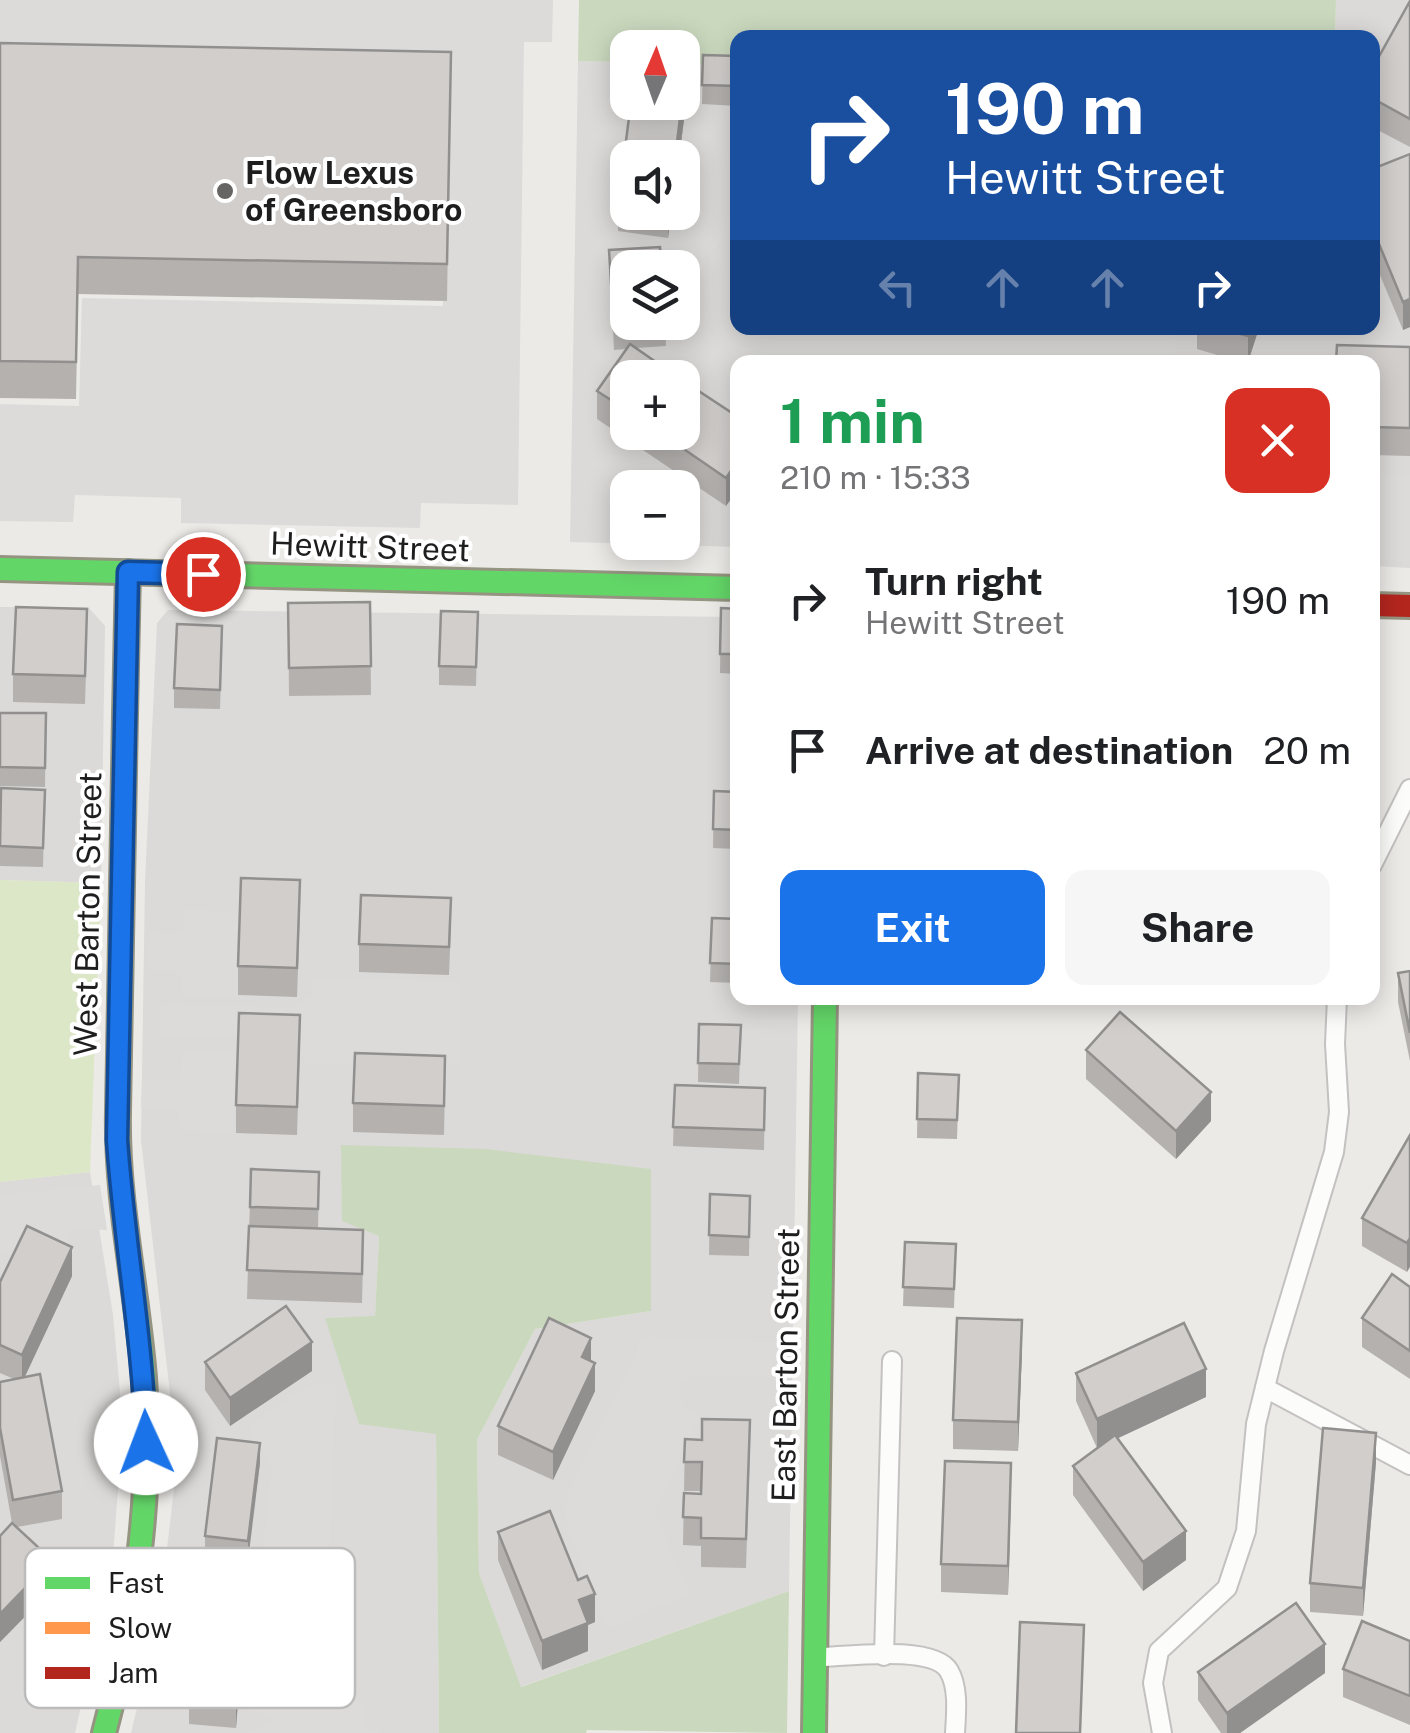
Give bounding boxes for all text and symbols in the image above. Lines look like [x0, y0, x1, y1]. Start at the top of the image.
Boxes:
north arrow [610, 30, 700, 120]
map controls [610, 30, 700, 560]
text: 190 m [945, 67, 1144, 150]
icon: right [780, 70, 910, 200]
button: sound [610, 140, 700, 230]
text: Hewitt Street [945, 151, 1226, 204]
place label: Flow Lexus of Greensboro [245, 154, 462, 228]
marker: Flow Lexus of Greensboro [214, 180, 236, 202]
button: layers [610, 250, 700, 340]
icon: left [870, 260, 925, 315]
icon: ahead [975, 260, 1030, 315]
icon: ahead [1080, 260, 1135, 315]
icon: right [1185, 260, 1240, 315]
button: + [610, 360, 700, 450]
text: 1 min [780, 386, 925, 457]
button: close [1225, 388, 1330, 493]
text: 210 m · 15:33 [780, 459, 971, 496]
button: − [610, 470, 700, 560]
street label: Hewitt Street [270, 525, 470, 568]
pin [161, 532, 246, 617]
icon: arrive [176, 547, 231, 602]
text: Turn right [865, 559, 1043, 604]
icon: right [780, 573, 835, 628]
text: 190 m [1226, 578, 1330, 623]
text: Hewitt Street [865, 604, 1065, 641]
icon: arrive [780, 723, 835, 778]
text: Arrive at destination [865, 728, 1233, 773]
text: 20 m [1263, 728, 1351, 773]
street label: West Barton Street [67, 772, 108, 1056]
button: Exit [780, 870, 1045, 985]
button: Share [1065, 870, 1330, 985]
street label: East Barton Street [765, 1228, 806, 1502]
position arrow [94, 1391, 198, 1495]
legend [25, 1548, 355, 1708]
text: Fast [108, 1566, 164, 1599]
text: Slow [108, 1611, 172, 1644]
text: Jam [108, 1656, 159, 1689]

